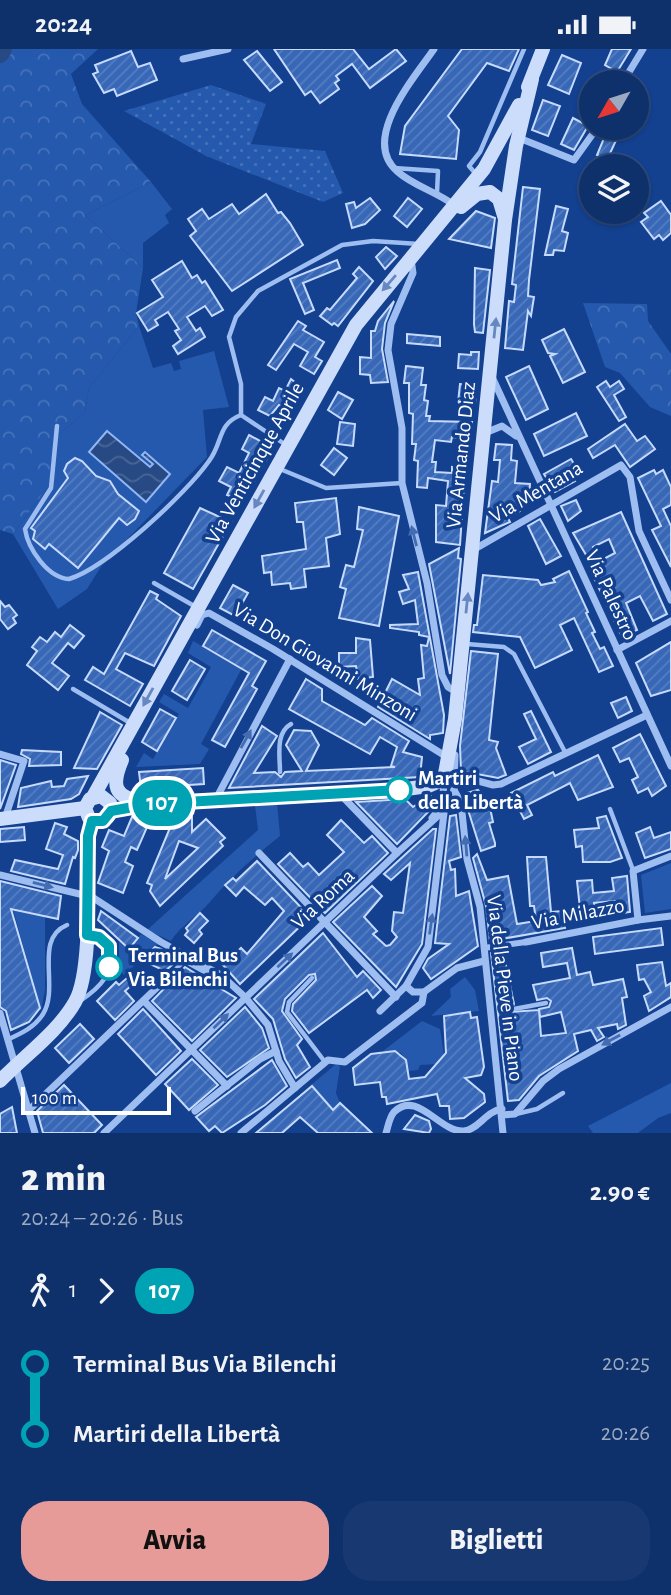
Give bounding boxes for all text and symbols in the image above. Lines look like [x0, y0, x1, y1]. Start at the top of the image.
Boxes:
text: 20:24 [35, 11, 92, 37]
north arrow [579, 70, 649, 140]
map controls [579, 70, 649, 224]
button: layers [579, 154, 649, 224]
one-way arrow [381, 274, 397, 292]
one-way arrow [489, 316, 500, 338]
street label: Via Venticinque Aprile [202, 379, 308, 547]
street label: Via Armando Diaz [443, 381, 479, 529]
street label: Via Mentana [486, 457, 586, 527]
one-way arrow [253, 489, 265, 508]
one-way arrow [408, 525, 419, 547]
street label: Via Palestro [581, 547, 641, 643]
one-way arrow [461, 591, 472, 613]
street label: Via Don Giovanni Minzoni [229, 599, 421, 725]
one-way arrow [142, 688, 154, 707]
one-way arrow [240, 729, 252, 749]
place label: Martiri della Libertà [418, 768, 523, 813]
marker: Martiri della Libertà [386, 777, 412, 803]
line badge: 107 [122, 780, 202, 826]
text: 107 [146, 791, 178, 815]
one-way arrow [460, 835, 471, 857]
street label: Via Roma [287, 865, 359, 933]
one-way arrow [32, 880, 54, 891]
street label: Via della Pieve in Piano [483, 894, 527, 1082]
street label: Via Milazzo [530, 895, 626, 933]
one-way arrow [426, 913, 437, 935]
place label: Terminal Bus Via Bilenchi [128, 945, 238, 990]
one-way arrow [276, 952, 293, 968]
marker: Terminal Bus Via Bilenchi [96, 954, 122, 980]
one-way arrow [212, 1013, 229, 1030]
one-way arrow [601, 1034, 621, 1046]
scale bar [21, 1084, 172, 1116]
text: 100 m [32, 1089, 77, 1108]
text: 2 min [21, 1160, 106, 1198]
text: 2.90 € [590, 1179, 650, 1205]
text: 20:24 – 20:26 · Bus [21, 1207, 184, 1230]
icon: walk [21, 1272, 59, 1310]
icon: forward [87, 1272, 125, 1310]
text: 1 [69, 1279, 77, 1302]
text: 107 [149, 1279, 180, 1303]
text: Terminal Bus Via Bilenchi [73, 1351, 337, 1377]
text: 20:25 [602, 1352, 650, 1375]
text: Martiri della Libertà [73, 1421, 281, 1447]
text: 20:26 [601, 1422, 650, 1445]
button: Avvia [21, 1501, 329, 1581]
button: Biglietti [343, 1501, 650, 1581]

